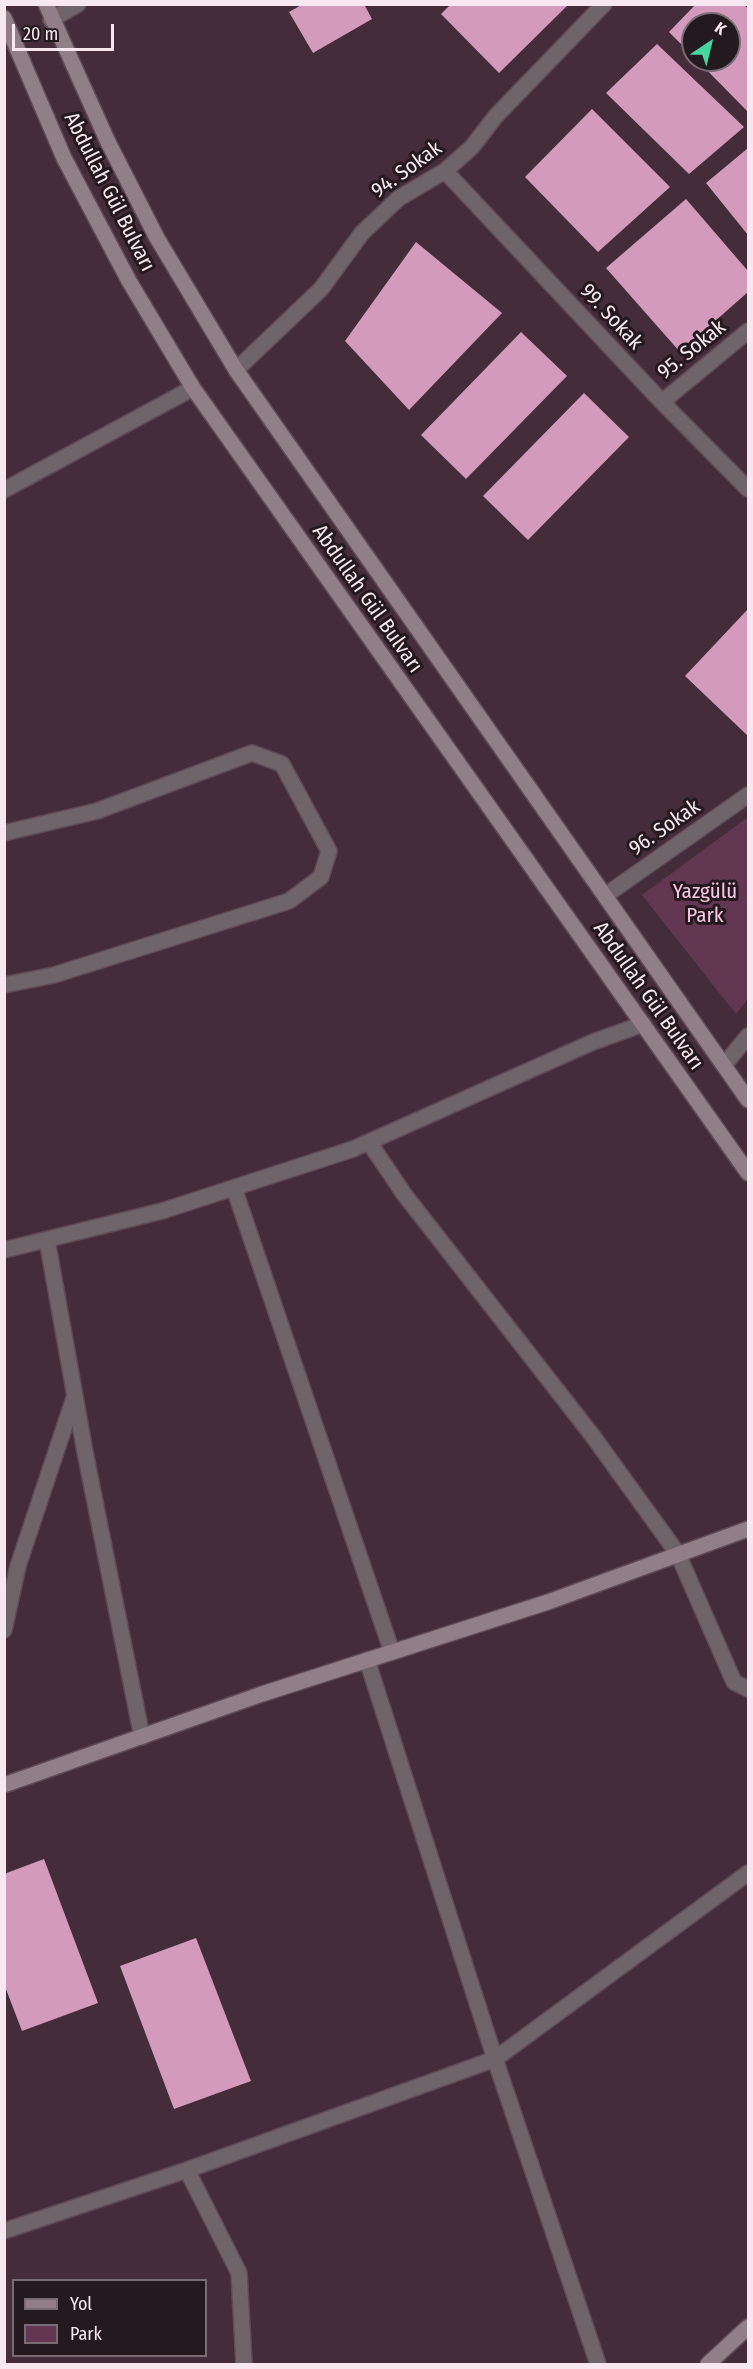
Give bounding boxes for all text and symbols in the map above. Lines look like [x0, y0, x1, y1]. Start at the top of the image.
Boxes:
scale bar [15, 12, 117, 50]
north arrow [681, 12, 741, 72]
text: K [711, 18, 730, 39]
text: 20 m [23, 23, 58, 45]
street label: Abdullah Gül Bulvarı [58, 108, 160, 276]
street label: 94. Sokak [367, 136, 447, 204]
street label: 99. Sokak [574, 279, 648, 355]
street label: 95. Sokak [653, 315, 731, 385]
street label: Abdullah Gül Bulvarı [306, 520, 428, 678]
street label: 96. Sokak [625, 794, 705, 862]
park label: Yazgülü Park [673, 879, 737, 929]
street label: Abdullah Gül Bulvarı [587, 917, 709, 1075]
legend [12, 2279, 207, 2357]
text: Yol [70, 2293, 92, 2315]
text: Park [70, 2323, 102, 2345]

